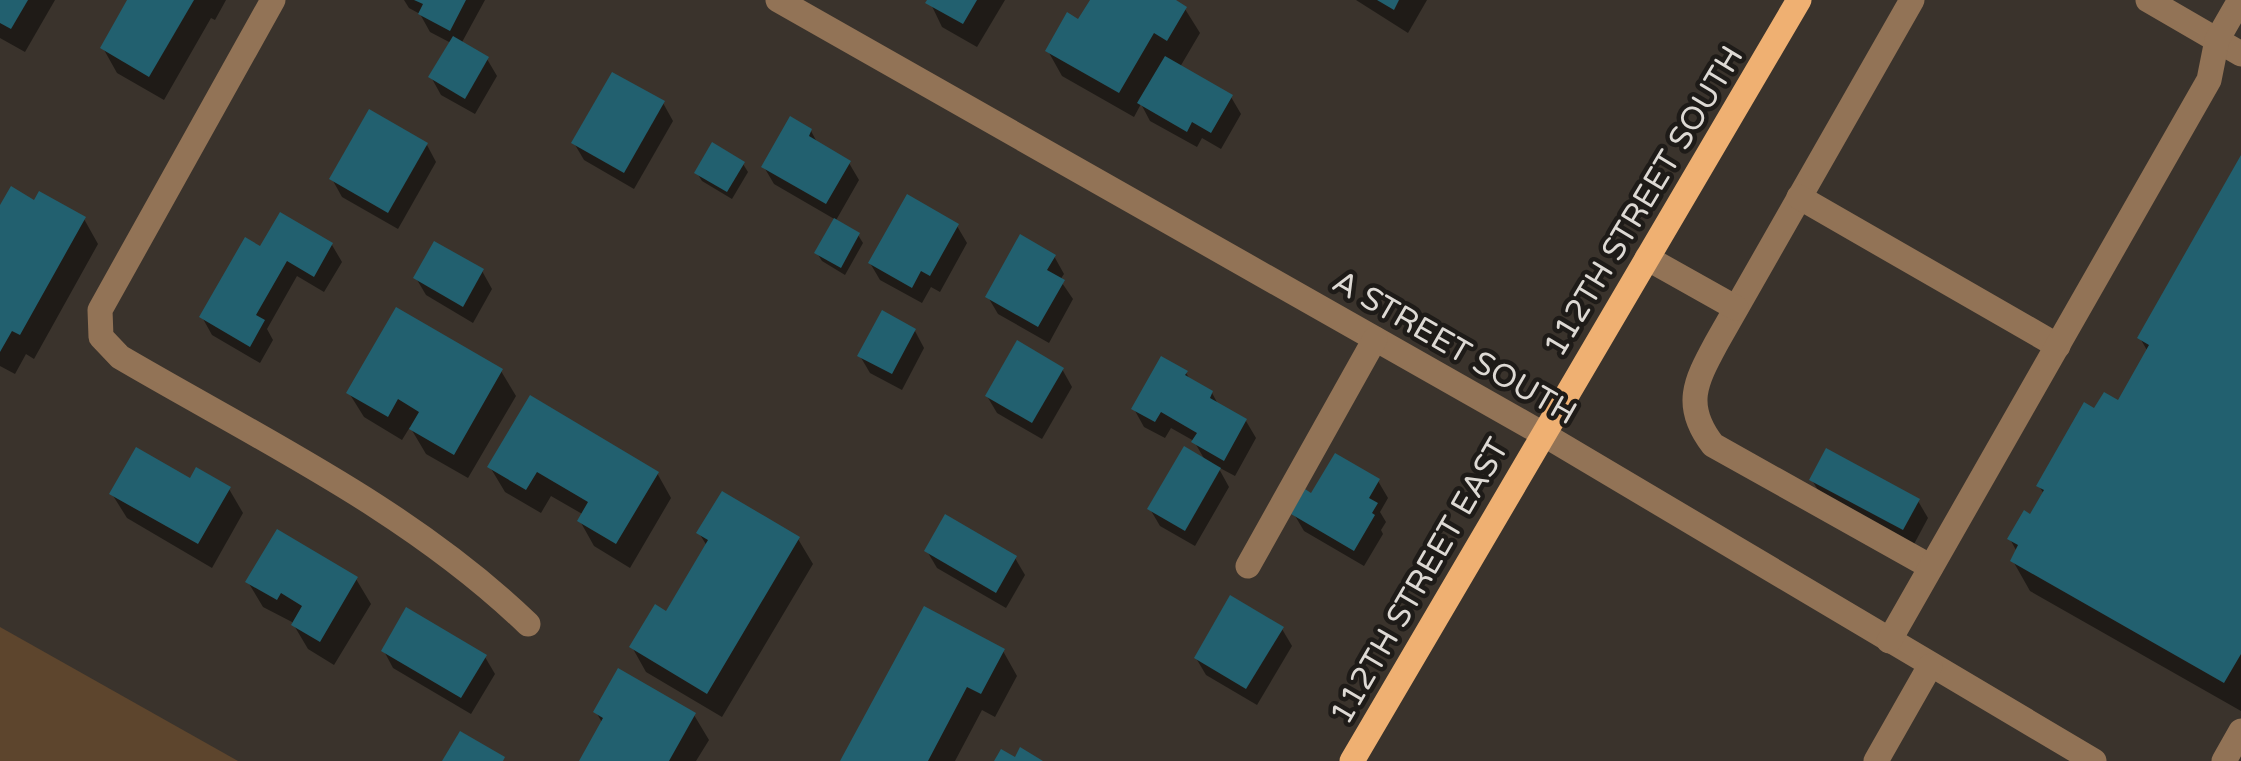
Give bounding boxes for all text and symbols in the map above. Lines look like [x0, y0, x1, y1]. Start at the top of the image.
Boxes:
street label: 112TH STREET SOUTH [1536, 39, 1752, 364]
street label: A STREET SOUTH [1326, 263, 1583, 433]
street label: 112TH STREET EAST [1322, 431, 1518, 731]

